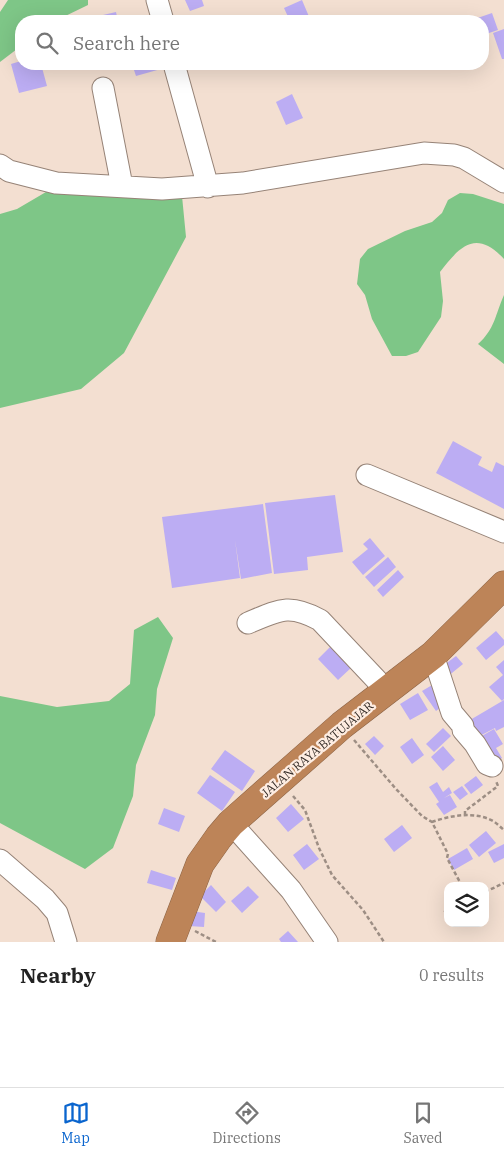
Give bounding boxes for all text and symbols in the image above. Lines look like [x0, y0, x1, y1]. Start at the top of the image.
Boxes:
search box [15, 15, 489, 70]
icon: search [33, 29, 61, 57]
text: Search here [73, 31, 180, 55]
street label: JALAN RAYA BATUJAJAR [258, 698, 376, 800]
map controls [444, 882, 489, 927]
button: layers [444, 882, 489, 927]
text: Nearby [20, 961, 96, 989]
text: 0 results [419, 965, 484, 985]
tab: Map [61, 1099, 90, 1147]
tab: Directions [212, 1099, 281, 1147]
tab: Saved [403, 1099, 443, 1147]

